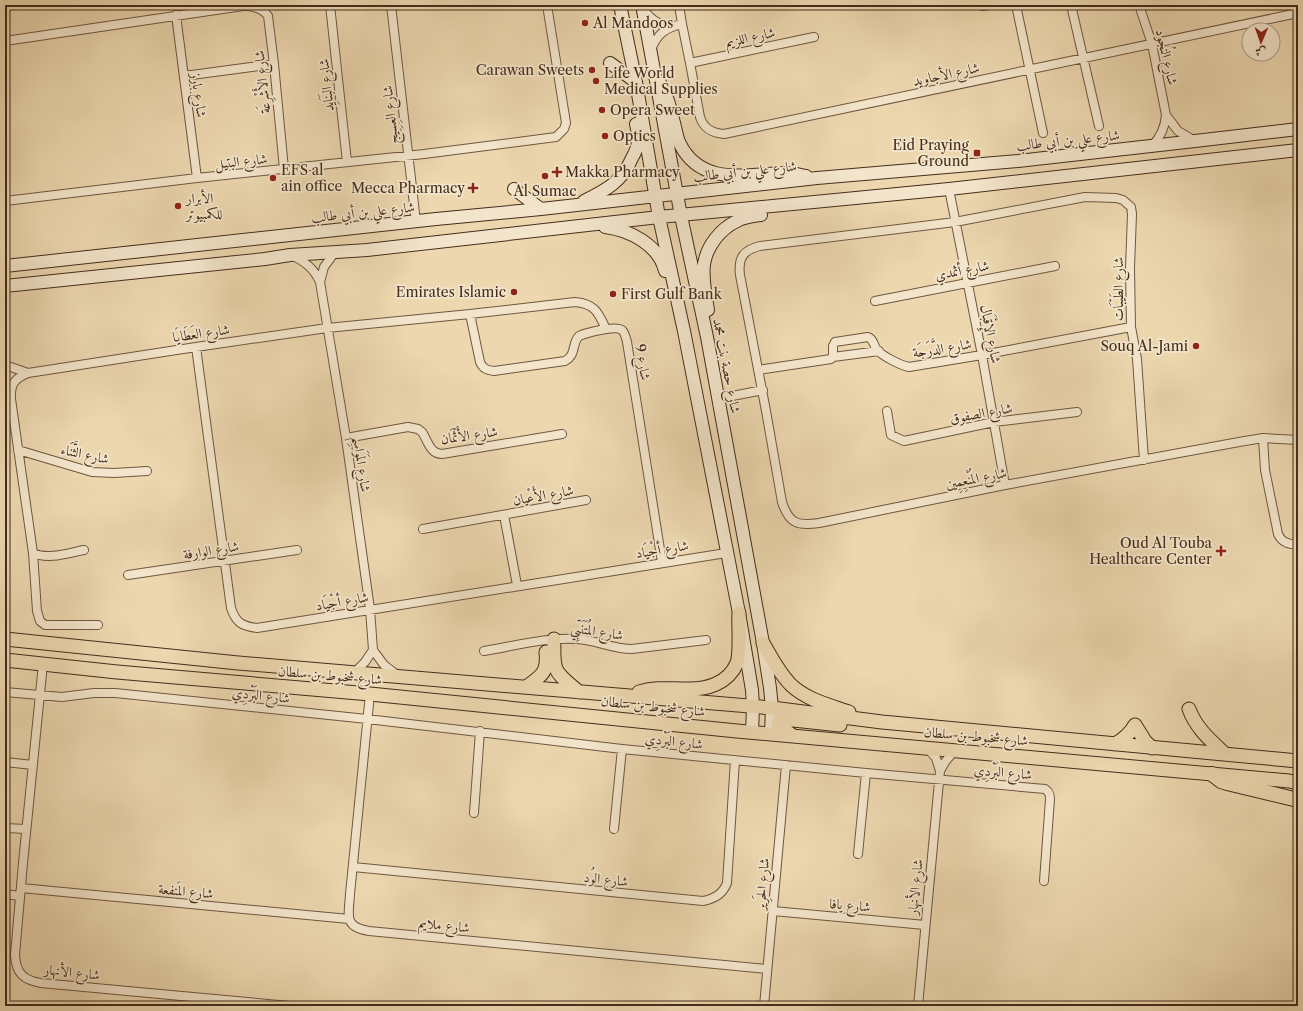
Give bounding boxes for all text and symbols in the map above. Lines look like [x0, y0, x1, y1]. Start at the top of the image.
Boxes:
place label: Al Mandoos [592, 14, 673, 32]
marker: Al Mandoos [580, 18, 590, 28]
north arrow [1241, 22, 1281, 62]
street label: شارع اللزيم [723, 23, 778, 55]
street label: شارع النُجود [1149, 27, 1185, 87]
text: ش [1255, 45, 1266, 59]
street label: شارع الأَشْرِعَة [247, 49, 277, 115]
street label: شارع الأجاويد [911, 57, 982, 93]
street label: شارع البَنَايِد [313, 58, 341, 112]
place label: Carawan Sweets [476, 61, 584, 79]
place label: Life World Medical Supplies [604, 64, 718, 98]
marker: Carawan Sweets [587, 65, 597, 75]
street label: شارع بارز [184, 69, 211, 119]
marker: Life World Medical Supplies [591, 76, 601, 86]
street label: شارع العِسِيج [378, 84, 406, 145]
place label: Opera Sweet [610, 101, 695, 119]
marker: Opera Sweet [597, 105, 607, 115]
street label: شارع علي بن أبي طالب [1015, 125, 1121, 158]
place label: Optics [613, 127, 656, 145]
marker: Optics [600, 131, 610, 141]
place label: Eid Praying Ground [893, 136, 970, 170]
marker: Eid Praying Ground [972, 148, 982, 158]
street label: شارع البتيل [214, 149, 269, 176]
street label: شارع علي بن أبي طالب [692, 156, 798, 189]
place label: EFS al ain office [281, 161, 342, 195]
place label: Makka Pharmacy [565, 163, 680, 181]
marker: Makka Pharmacy [552, 167, 562, 177]
marker: Al Sumac [540, 171, 550, 181]
marker: EFS al ain office [268, 173, 278, 183]
place label: Mecca Pharmacy [351, 179, 465, 197]
place label: Al Sumac [512, 182, 577, 200]
marker: Mecca Pharmacy [468, 183, 478, 193]
place label: الأبرار للكمبيوتر [184, 188, 222, 223]
street label: شارع علي بن أبي طالب [310, 197, 416, 230]
marker: الأبرار للكمبيوتر [173, 201, 183, 211]
street label: شارع أثمدي [933, 255, 991, 287]
street label: شارع الطَيْبَات [1108, 257, 1130, 321]
place label: Emirates Islamic [396, 283, 506, 301]
place label: First Gulf Bank [621, 285, 723, 303]
marker: Emirates Islamic [509, 287, 519, 297]
marker: First Gulf Bank [608, 289, 618, 299]
street label: شارع الإِقْبَال [972, 303, 1006, 366]
street label: شارع حصة بنت محمد [706, 317, 745, 415]
street label: شارع العَطَايَا [171, 319, 231, 349]
street label: شارع الدَّرَجَة [911, 332, 973, 364]
place label: Souq Al-Jami [1100, 337, 1188, 355]
marker: Souq Al-Jami [1191, 341, 1201, 351]
street label: شارع 9 [628, 343, 655, 382]
street label: شارع الصفوق [948, 399, 1014, 430]
street label: شارع الأَثْمَان [439, 419, 499, 451]
street label: شارع المَوَاسِم [344, 435, 376, 494]
street label: شارع الثَّنَاء [59, 437, 111, 471]
street label: شارع المُنْعِمِين [943, 460, 1009, 496]
street label: شارع الأَعْيان [511, 478, 575, 512]
place label: Oud Al Touba Healthcare Center [1089, 534, 1213, 568]
street label: شارع أجْيَاد [634, 535, 690, 565]
street label: شارع الوارفة [182, 537, 241, 566]
marker: Oud Al Touba Healthcare Center [1215, 545, 1227, 557]
street label: شارع أجْيَاد [314, 587, 370, 617]
street label: شارع المُتَنَبِّي [569, 615, 625, 649]
street label: شارع شخبوط بن سلطان [277, 661, 383, 692]
street label: شارع البَرْدِي [231, 682, 291, 710]
street label: شارع شخبوط بن سلطان [600, 692, 706, 723]
street label: شارع شخبوط بن سلطان [923, 722, 1029, 753]
street label: شارع البَرْدِي [644, 728, 704, 756]
street label: شارع البَرْدِي [973, 760, 1033, 786]
street label: شارع الحَرِير [750, 857, 776, 913]
street label: شارع الأنهار [902, 858, 930, 918]
street label: شارع الوُد [583, 865, 630, 893]
street label: شارع المَنفعة [157, 879, 214, 905]
street label: شارع يافا [828, 894, 871, 919]
street label: شارع ملايم [417, 913, 471, 941]
street label: شارع الأنهار [41, 959, 101, 987]

